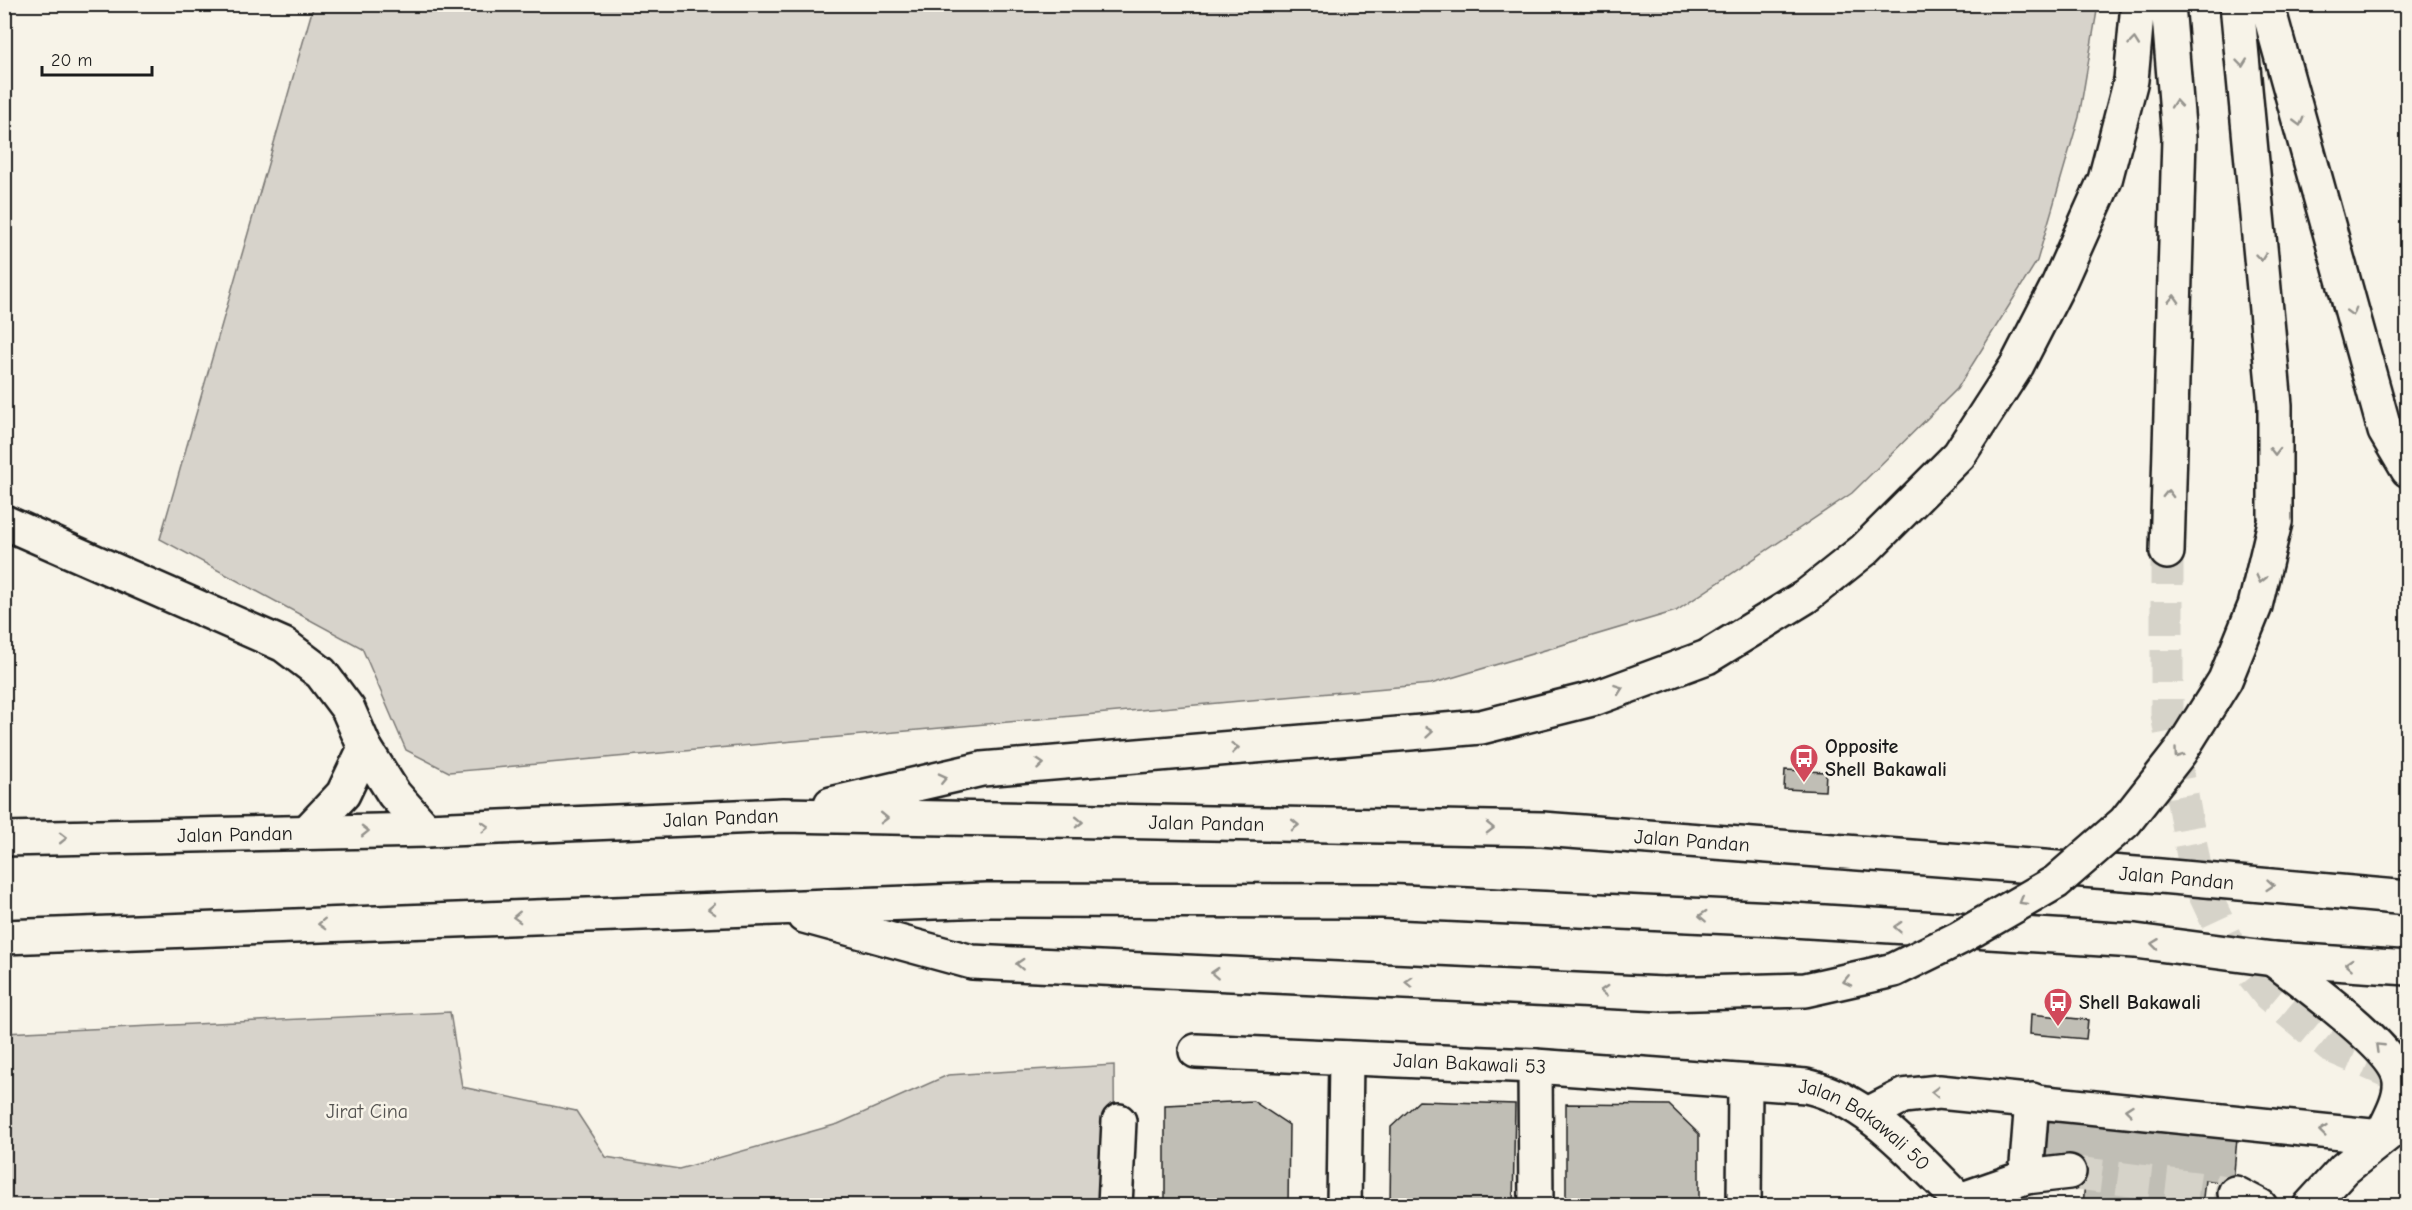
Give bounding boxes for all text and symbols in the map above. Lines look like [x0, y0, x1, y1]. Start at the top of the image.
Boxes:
one-way arrow [2127, 38, 2140, 47]
scale bar [42, 39, 152, 77]
text: 20 m [51, 50, 92, 71]
one-way arrow [2235, 58, 2248, 67]
one-way arrow [2170, 100, 2183, 109]
one-way arrow [2292, 116, 2304, 127]
one-way arrow [2254, 252, 2267, 261]
one-way arrow [2167, 295, 2180, 304]
one-way arrow [2345, 306, 2357, 317]
one-way arrow [2269, 447, 2281, 456]
one-way arrow [2162, 490, 2175, 499]
one-way arrow [2256, 574, 2269, 584]
one-way arrow [1613, 684, 1623, 697]
one-way arrow [1424, 725, 1433, 738]
place label: Opposite Shell Bakawali [1825, 735, 1947, 781]
one-way arrow [1230, 742, 1239, 755]
bus stop icon: Opposite Shell Bakawali [1788, 742, 1820, 784]
one-way arrow [2174, 747, 2185, 758]
one-way arrow [1036, 758, 1045, 771]
one-way arrow [937, 773, 947, 786]
street label: Jalan Pandan [662, 804, 779, 832]
street label: Jalan Pandan [1148, 810, 1265, 835]
one-way arrow [879, 811, 888, 824]
one-way arrow [1074, 816, 1083, 828]
one-way arrow [1290, 819, 1299, 831]
street label: Jalan Pandan [177, 821, 293, 847]
one-way arrow [480, 821, 489, 834]
one-way arrow [1485, 822, 1494, 835]
one-way arrow [361, 825, 370, 837]
street label: Jalan Pandan [1633, 825, 1751, 856]
one-way arrow [58, 832, 67, 844]
street label: Jalan Pandan [2118, 861, 2235, 894]
one-way arrow [2265, 878, 2274, 891]
one-way arrow [2019, 894, 2029, 905]
one-way arrow [708, 902, 717, 915]
one-way arrow [1699, 909, 1708, 922]
one-way arrow [513, 910, 522, 923]
one-way arrow [318, 918, 327, 931]
one-way arrow [1893, 921, 1902, 934]
one-way arrow [2151, 938, 2160, 951]
one-way arrow [1015, 958, 1024, 971]
one-way arrow [2345, 958, 2354, 971]
one-way arrow [1210, 967, 1219, 980]
one-way arrow [1842, 973, 1852, 986]
one-way arrow [1405, 976, 1414, 989]
one-way arrow [1600, 985, 1609, 998]
bus stop icon: Shell Bakawali [2042, 986, 2074, 1028]
place label: Shell Bakawali [2079, 991, 2201, 1014]
one-way arrow [2376, 1043, 2386, 1054]
street label: Jalan Bakawali 53 [1393, 1048, 1547, 1078]
street label: Jalan Bakawali 50 [1798, 1074, 1935, 1175]
one-way arrow [1931, 1086, 1940, 1098]
park label: Jirat Cina [326, 1100, 408, 1123]
one-way arrow [2125, 1104, 2134, 1117]
one-way arrow [2319, 1125, 2328, 1138]

